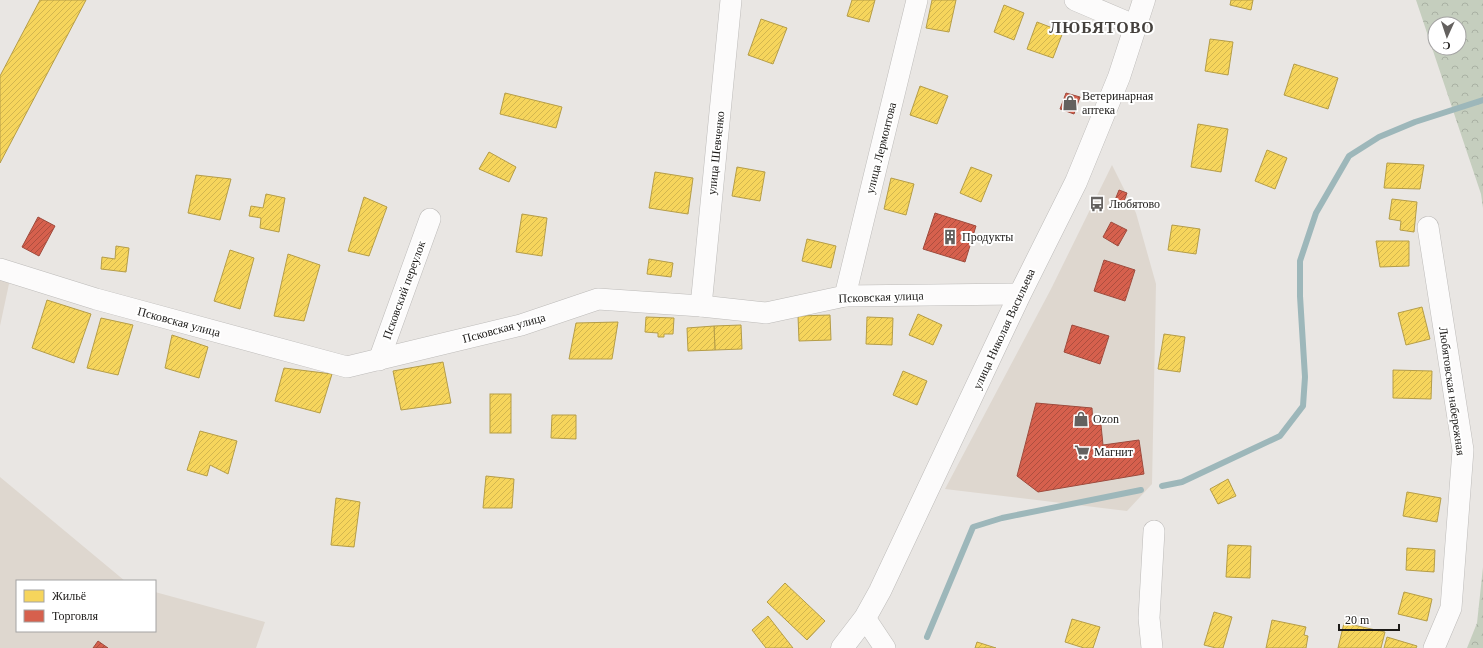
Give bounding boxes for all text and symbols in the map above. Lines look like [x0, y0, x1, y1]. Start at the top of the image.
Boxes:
north arrow [1427, 16, 1467, 56]
district label: ЛЮБЯТОВО [1049, 19, 1155, 36]
text: С [1442, 40, 1451, 52]
place label: Ветеринарная аптека [1082, 89, 1154, 117]
shop icon: Ветеринарная аптека [1061, 94, 1079, 112]
street label: улица Лермонтова [863, 100, 899, 195]
street label: улица Шевченко [705, 110, 727, 196]
bus stop icon: Любятово [1088, 195, 1106, 213]
place label: Любятово [1109, 197, 1160, 211]
building icon: Продукты [941, 228, 959, 246]
place label: Продукты [962, 230, 1013, 244]
street label: Псковский переулок [380, 239, 428, 341]
street label: улица Николая Васильева [970, 266, 1038, 391]
street label: Псковская улица [838, 288, 925, 305]
street label: Псковская улица [136, 304, 223, 340]
street label: Псковская улица [461, 310, 548, 346]
street label: Любятовская набережная [1436, 326, 1468, 457]
shop icon: Ozon [1072, 410, 1090, 428]
place label: Ozon [1093, 412, 1119, 426]
supermarket icon: Магнит [1073, 443, 1091, 461]
place label: Магнит [1094, 445, 1134, 459]
legend [16, 580, 156, 632]
text: Жильё [52, 589, 86, 603]
scale bar [1339, 606, 1399, 632]
text: Торговля [52, 609, 99, 623]
text: 20 m [1345, 613, 1370, 627]

